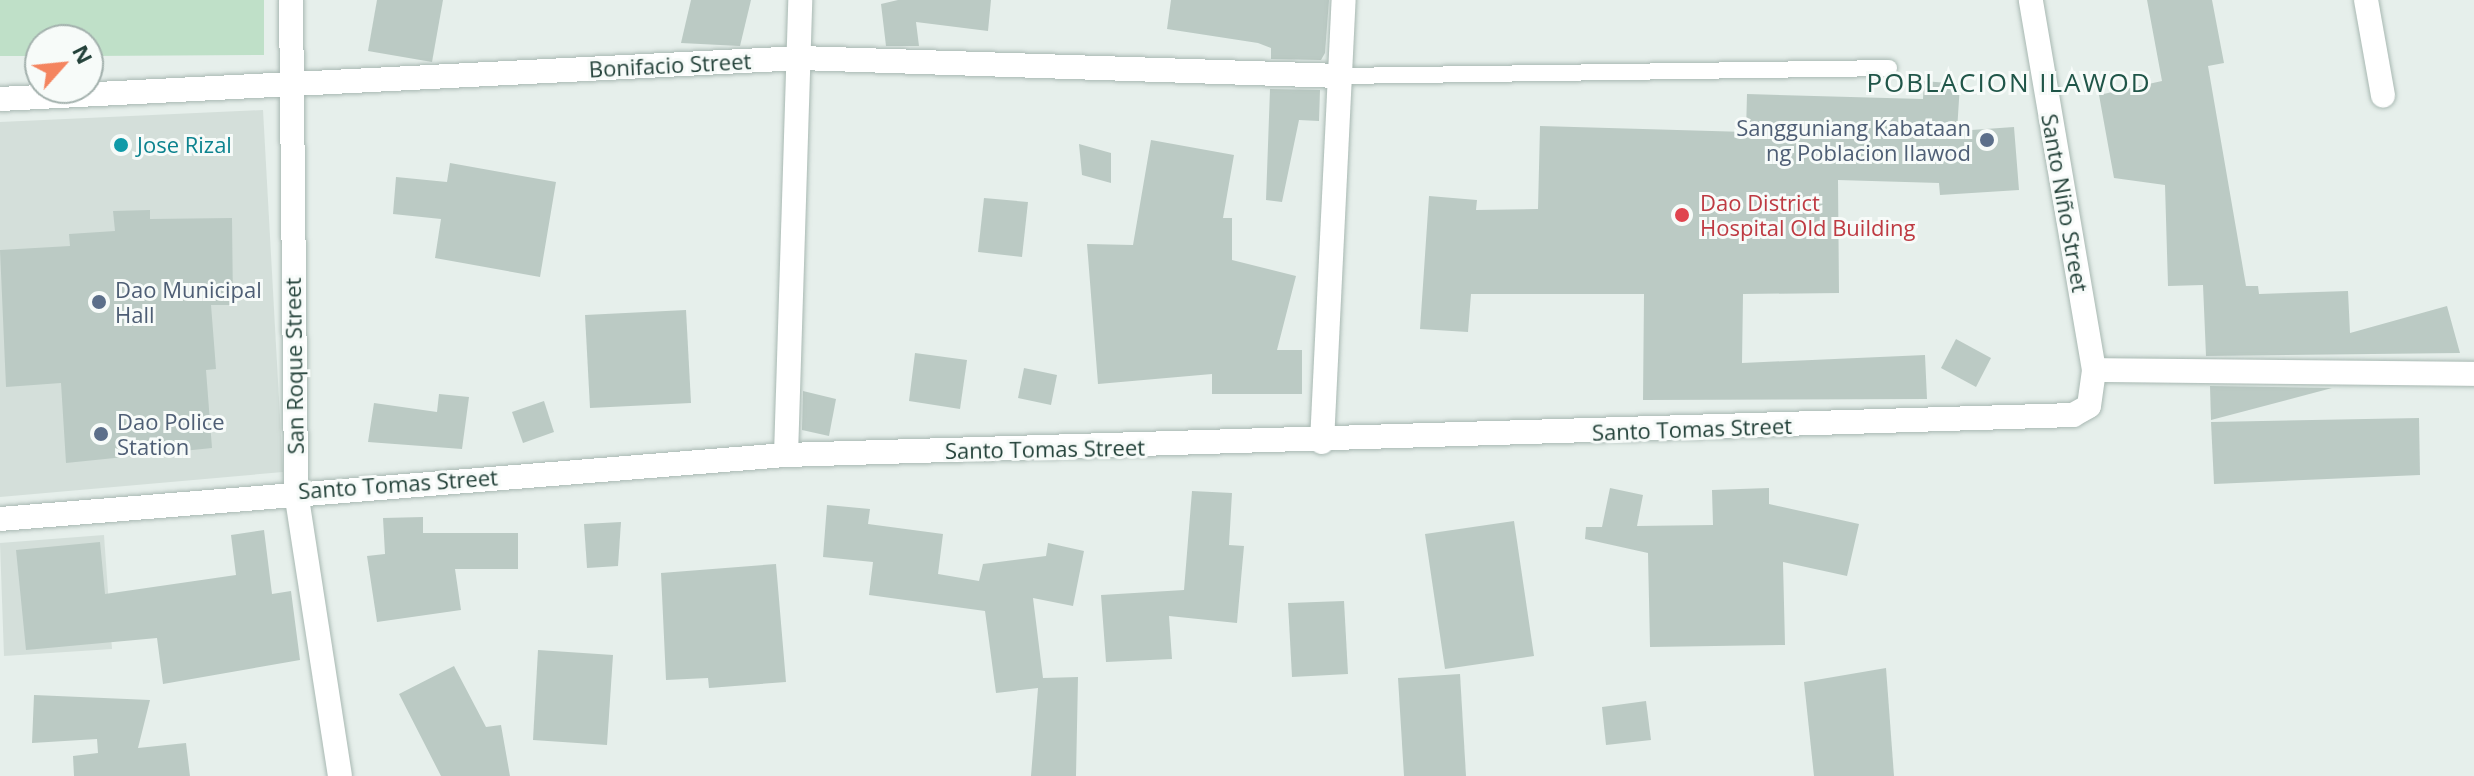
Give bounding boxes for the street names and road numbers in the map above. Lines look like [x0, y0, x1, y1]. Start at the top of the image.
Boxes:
street label: Bonifacio Street [588, 48, 752, 82]
street label: Santo Niño Street [2036, 112, 2094, 294]
street label: San Roque Street [279, 277, 309, 455]
street label: Santo Tomas Street [1592, 412, 1792, 446]
street label: Santo Tomas Street [945, 434, 1145, 464]
street label: Santo Tomas Street [297, 464, 499, 504]

